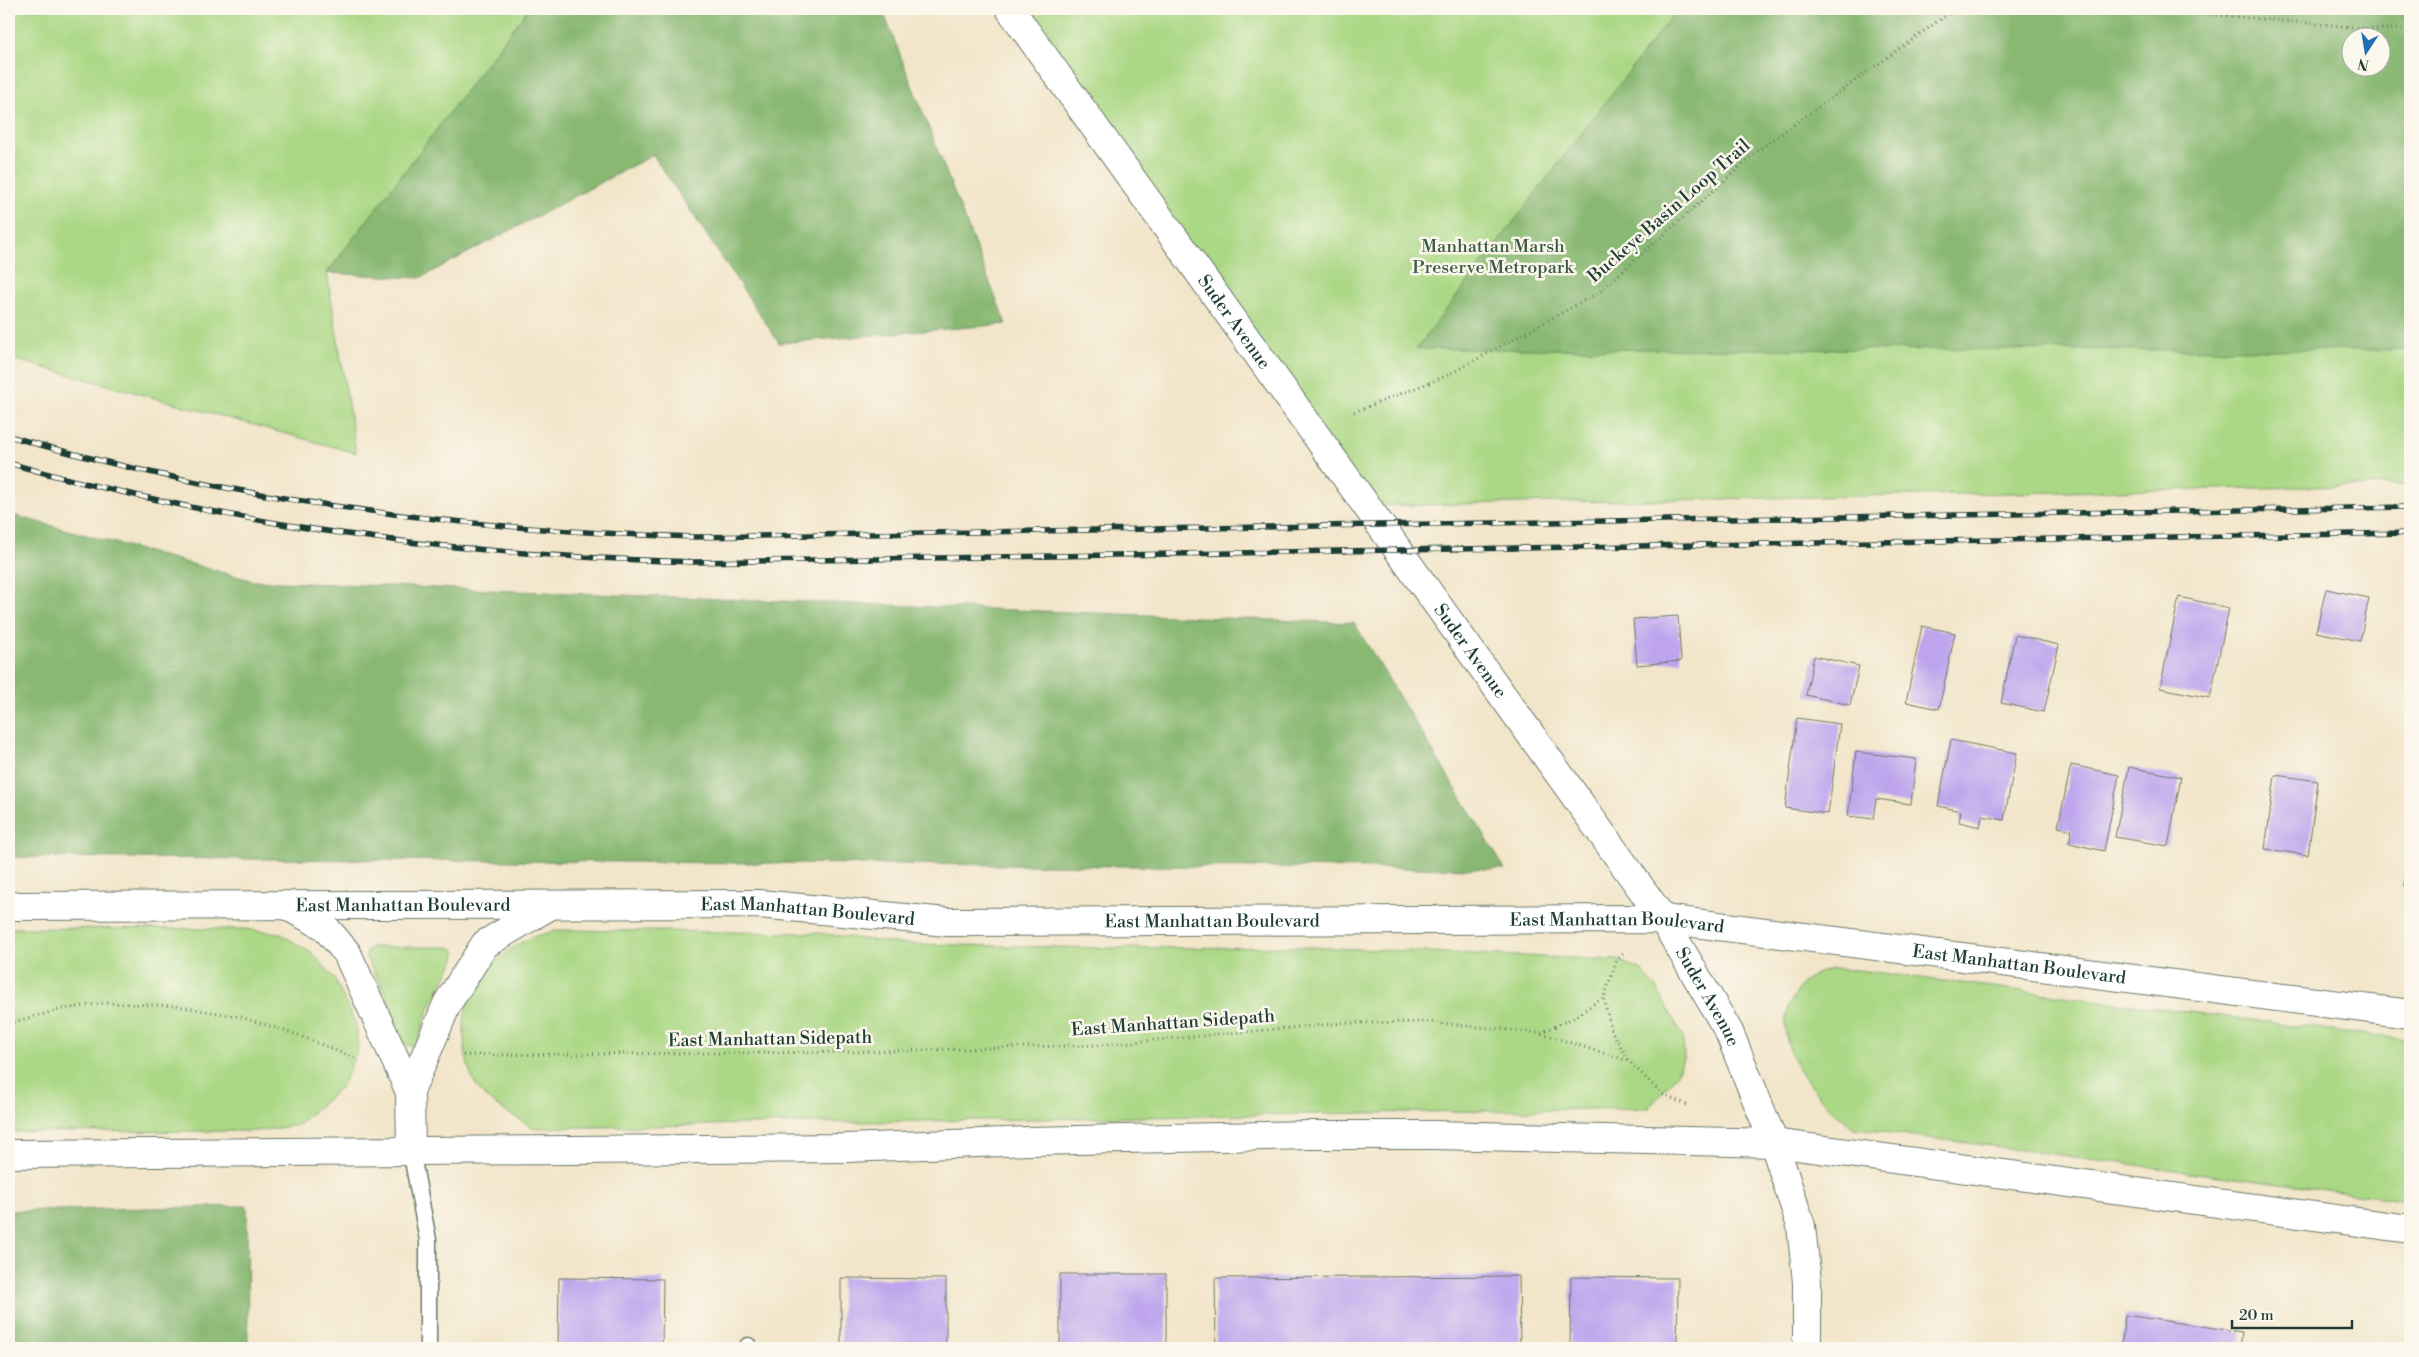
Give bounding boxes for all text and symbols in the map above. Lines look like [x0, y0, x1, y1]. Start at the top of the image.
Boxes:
north arrow [2342, 28, 2392, 78]
text: N [2356, 54, 2371, 74]
street label: Buckeye Basin Loop Trail [1582, 134, 1755, 288]
park label: Manhattan Marsh Preserve Metropark [1412, 235, 1575, 279]
street label: Suder Avenue [1193, 270, 1276, 374]
street label: Suder Avenue [1429, 599, 1512, 703]
street label: East Manhattan Boulevard [700, 892, 917, 930]
street label: East Manhattan Boulevard [295, 893, 511, 917]
street label: East Manhattan Boulevard [1509, 907, 1726, 938]
street label: East Manhattan Boulevard [1104, 909, 1321, 933]
street label: East Manhattan Boulevard [1911, 939, 2128, 989]
street label: Suder Avenue [1670, 943, 1745, 1050]
street label: East Manhattan Sidepath [1070, 1004, 1276, 1042]
street label: East Manhattan Sidepath [668, 1026, 873, 1052]
scale bar [2232, 1297, 2352, 1329]
text: 20 m [2239, 1306, 2274, 1325]

